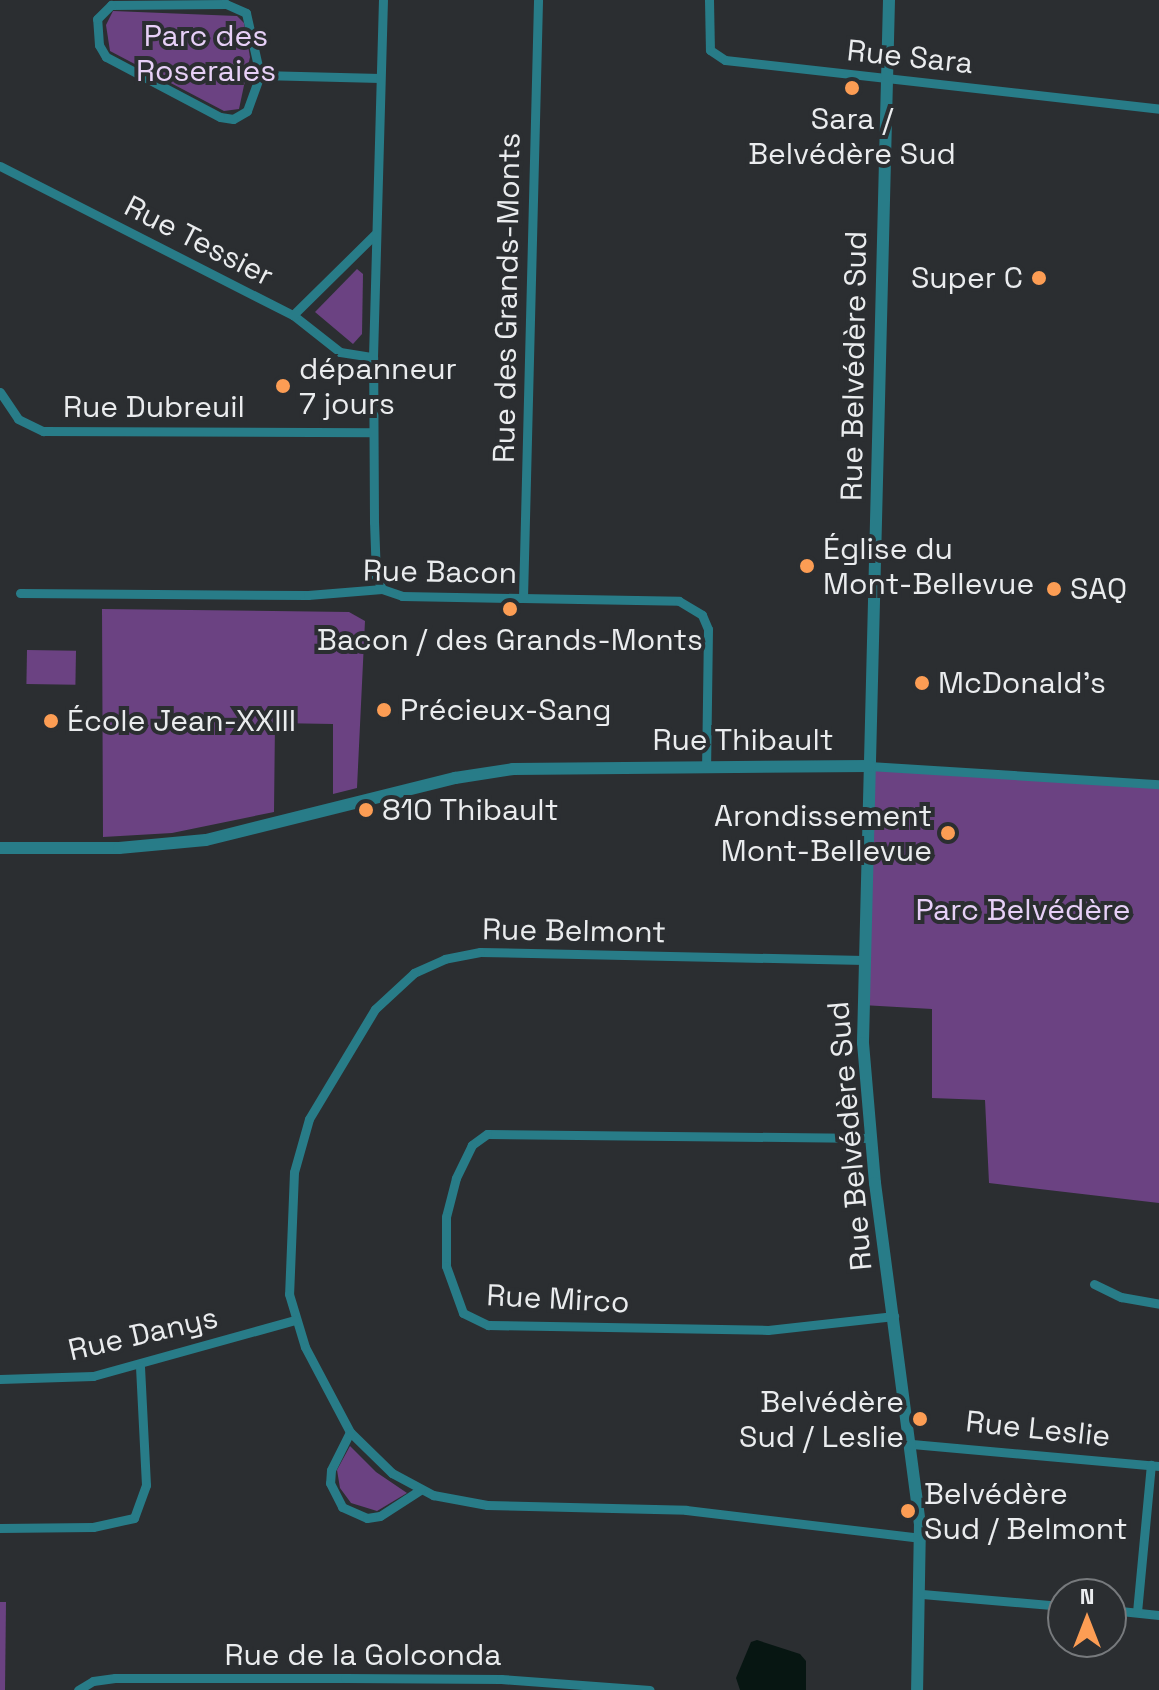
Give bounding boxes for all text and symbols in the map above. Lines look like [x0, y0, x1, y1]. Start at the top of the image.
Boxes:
park label: Parc des Roseraies [136, 18, 276, 88]
street label: Rue Sara [845, 32, 975, 82]
marker: Sara / Belvédère Sud [843, 79, 861, 97]
place label: Sara / Belvédère Sud [748, 101, 956, 172]
street label: Rue des Grands-Monts [486, 132, 528, 464]
street label: Rue Tessier [118, 188, 280, 294]
street label: Rue Belvédère Sud [834, 231, 874, 501]
place label: Super C [911, 260, 1023, 296]
marker: Super C [1030, 269, 1048, 287]
place label: dépanneur 7 jours [299, 351, 457, 422]
marker: dépanneur 7 jours [274, 377, 292, 395]
street label: Rue Dubreuil [63, 389, 245, 425]
place label: Église du Mont-Bellevue [823, 531, 1034, 602]
street label: Rue Bacon [363, 553, 517, 591]
marker: Église du Mont-Bellevue [798, 557, 816, 575]
place label: SAQ [1070, 571, 1127, 607]
marker: SAQ [1045, 580, 1063, 598]
marker: Bacon / des Grands-Monts [501, 600, 519, 618]
place label: Bacon / des Grands-Monts [317, 622, 703, 658]
place label: McDonald's [938, 665, 1106, 701]
marker: McDonald's [913, 674, 931, 692]
place label: Précieux-Sang [400, 692, 612, 728]
marker: Précieux-Sang [375, 701, 393, 719]
place label: École Jean-XXIII [67, 703, 296, 739]
marker: École Jean-XXIII [42, 712, 60, 730]
street label: Rue Thibault [652, 722, 834, 758]
place label: 810 Thibault [382, 792, 559, 828]
place label: Arondissement Mont-Bellevue [714, 798, 932, 868]
marker: 810 Thibault [357, 801, 375, 819]
marker: Arondissement Mont-Bellevue [939, 824, 957, 842]
park label: Parc Belvédère [915, 892, 1131, 928]
street label: Rue Belmont [482, 911, 666, 951]
street label: Rue Belvédère Sud [820, 1000, 880, 1272]
street label: Rue Mirco [486, 1277, 630, 1321]
street label: Rue Danys [65, 1299, 221, 1369]
place label: Belvédère Sud / Leslie [739, 1384, 904, 1454]
street label: Rue Leslie [964, 1404, 1112, 1454]
marker: Belvédère Sud / Leslie [911, 1410, 929, 1428]
place label: Belvédère Sud / Belmont [924, 1476, 1128, 1546]
marker: Belvédère Sud / Belmont [899, 1502, 917, 1520]
north arrow [1047, 1578, 1127, 1658]
text: N [1080, 1582, 1094, 1610]
street label: Rue de la Golconda [225, 1637, 501, 1673]

